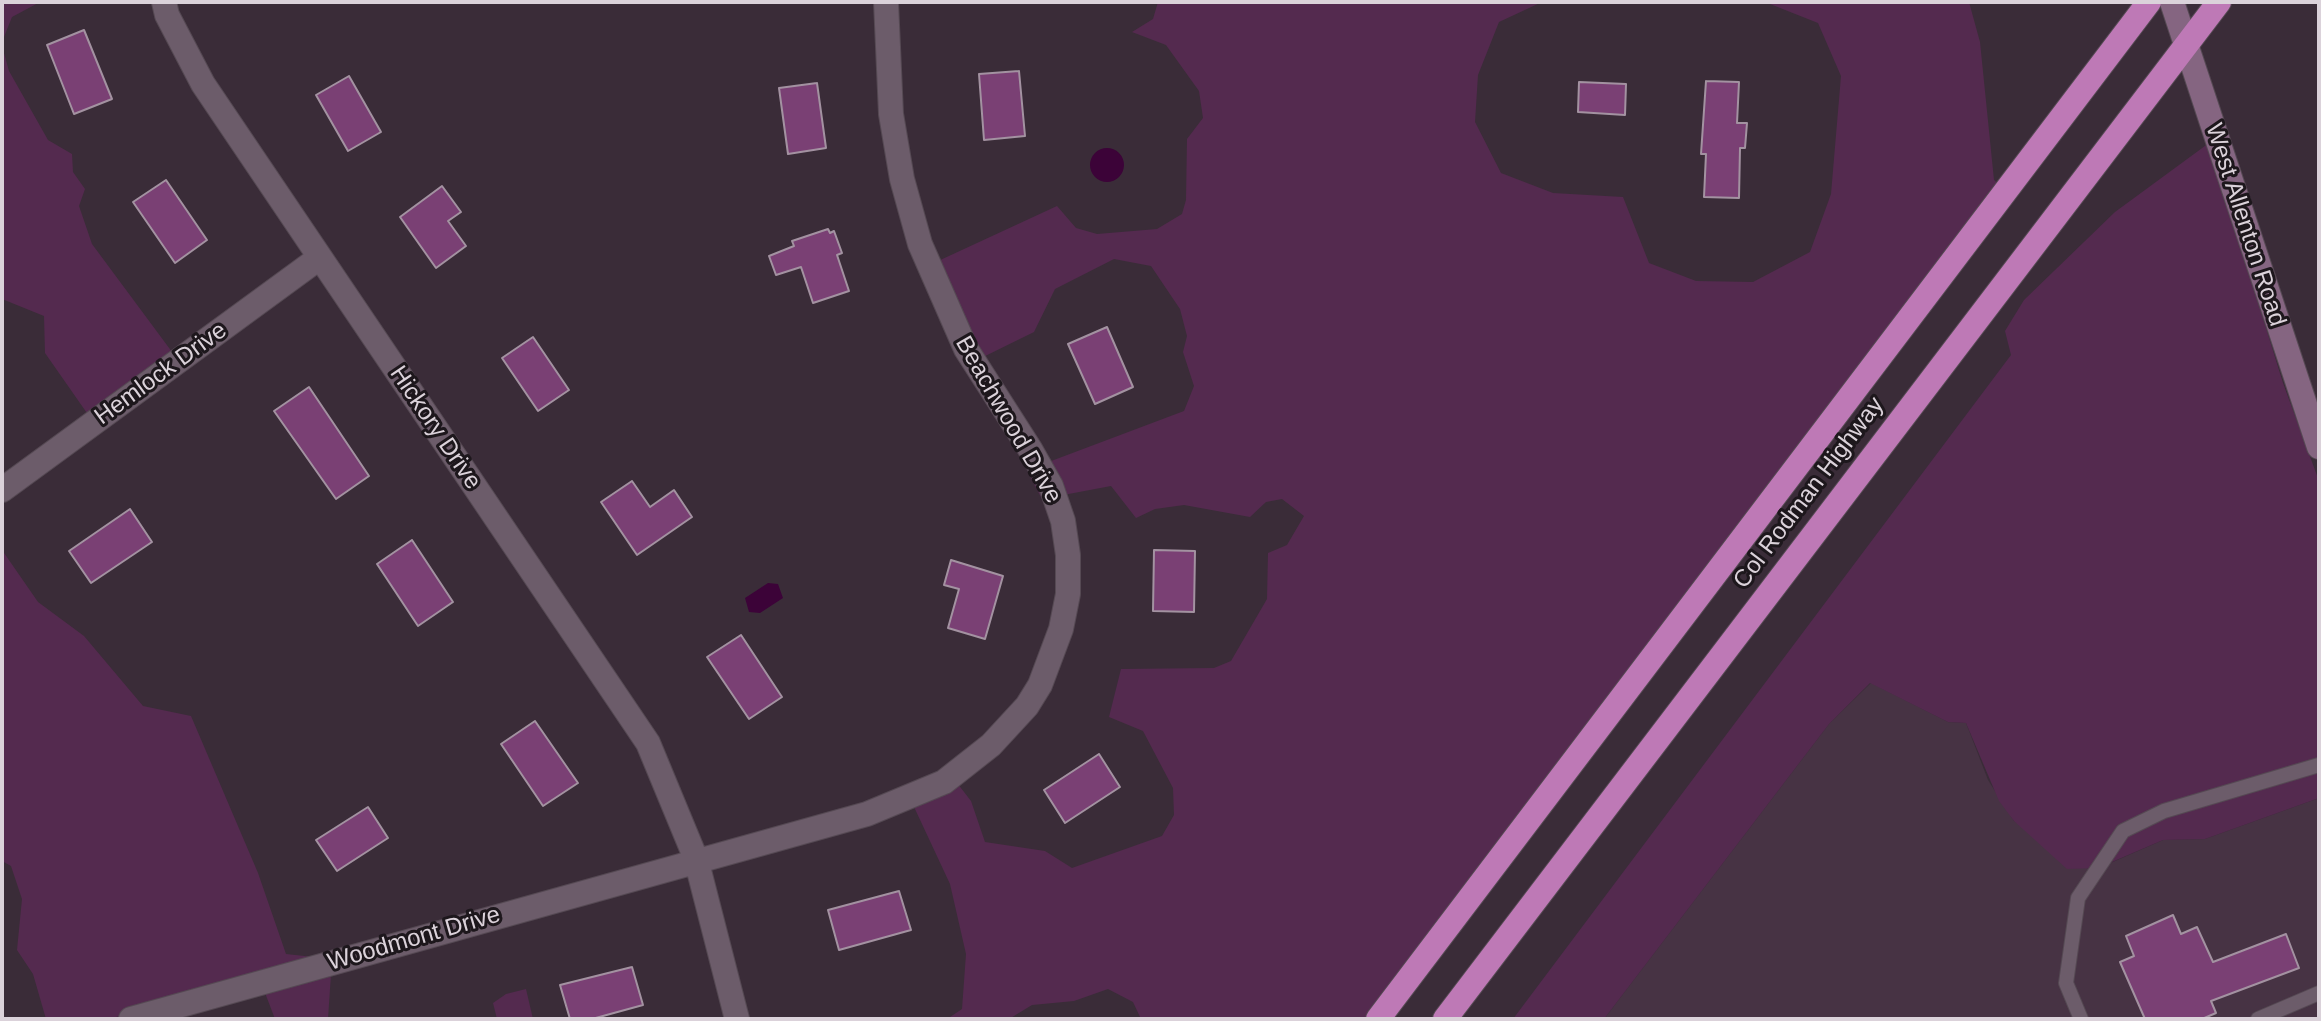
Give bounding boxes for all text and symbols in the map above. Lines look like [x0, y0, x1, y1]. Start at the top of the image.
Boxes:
street label: West Allenton Road [2199, 120, 2291, 330]
street label: Hemlock Drive [89, 316, 233, 432]
street label: Beachwood Drive [949, 331, 1067, 509]
street label: Hickory Drive [383, 361, 487, 495]
street label: Col Rodman Highway [1728, 392, 1890, 594]
street label: Woodmont Drive [324, 901, 504, 977]

